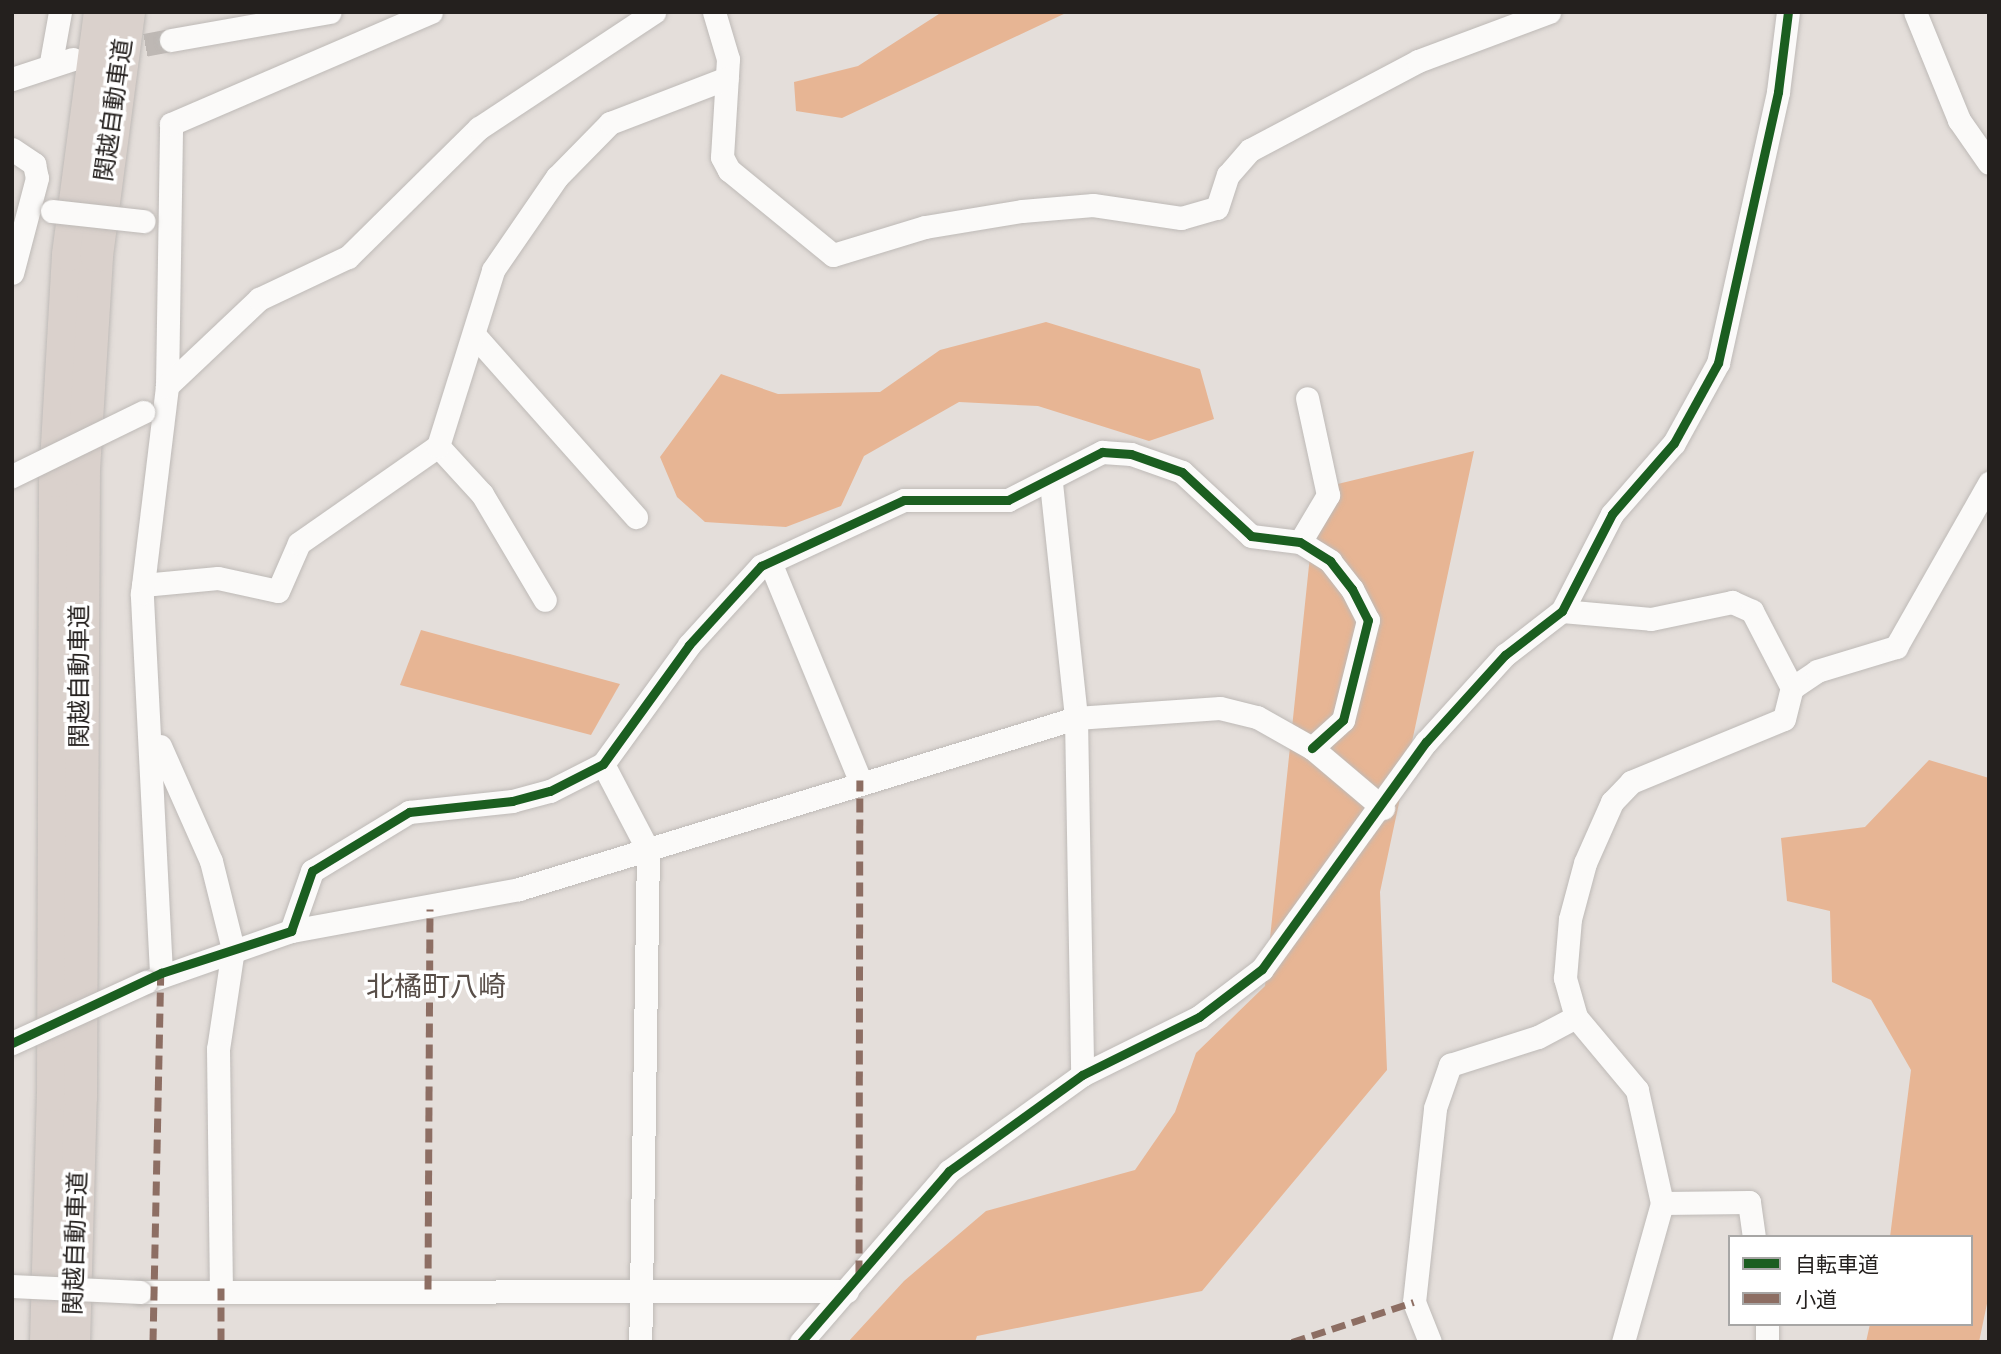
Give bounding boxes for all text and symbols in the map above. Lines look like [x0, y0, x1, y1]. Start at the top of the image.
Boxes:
street label: 関越自動車道 [90, 37, 138, 183]
street label: 関越自動車道 [66, 604, 94, 748]
district label: 北橘町八崎 [366, 970, 506, 1004]
street label: 関越自動車道 [59, 1171, 93, 1315]
legend [1728, 1235, 1973, 1326]
text: 自転車道 [1795, 1250, 1879, 1280]
text: 小道 [1795, 1285, 1837, 1315]

